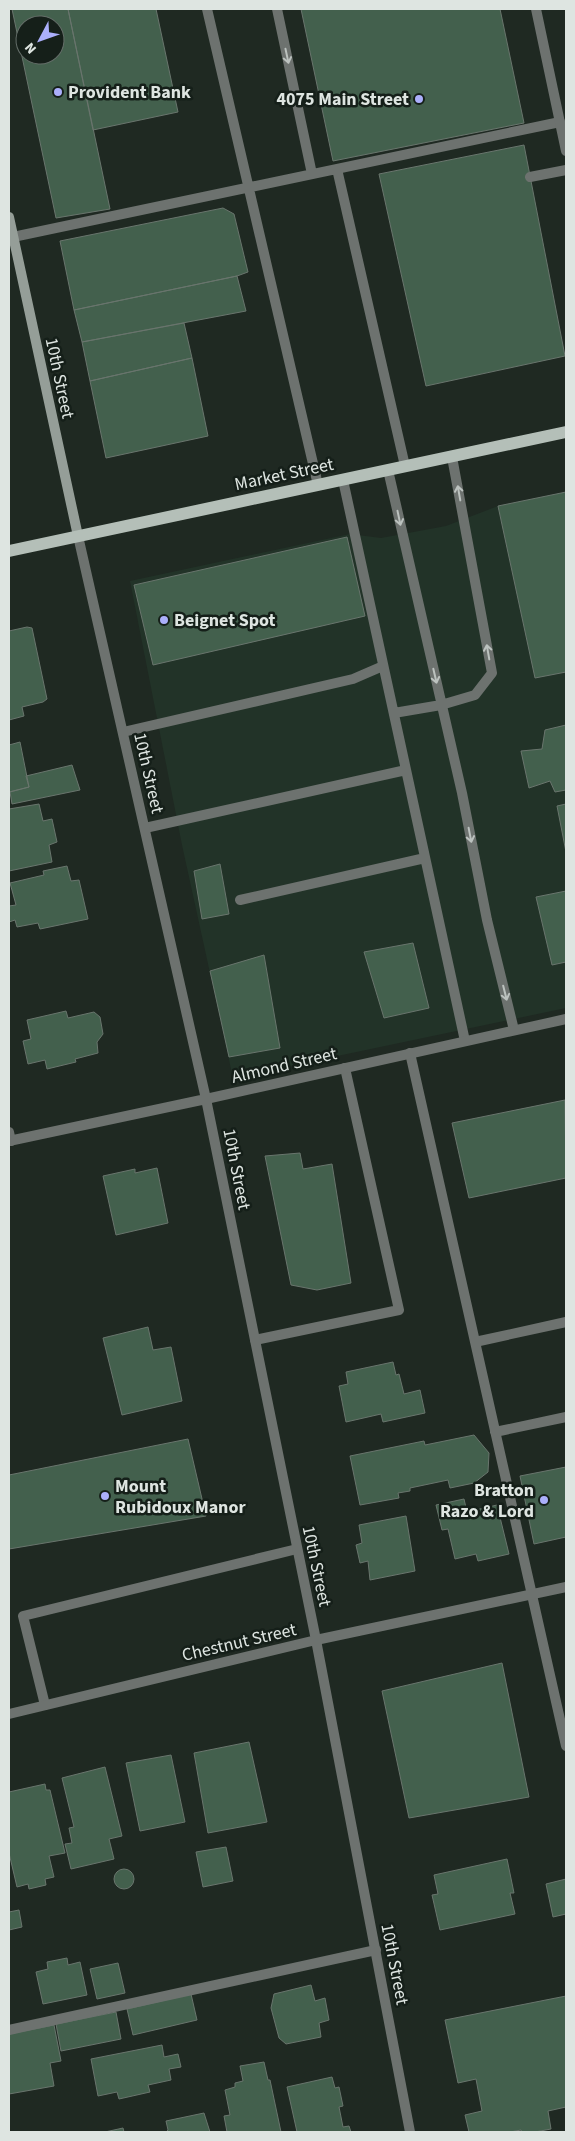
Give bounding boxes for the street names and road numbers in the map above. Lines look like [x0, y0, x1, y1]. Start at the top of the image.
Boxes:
street label: 10th Street [39, 335, 80, 421]
street label: Market Street [232, 452, 336, 497]
street label: 10th Street [127, 730, 170, 816]
street label: Almond Street [229, 1041, 339, 1090]
street label: 10th Street [216, 1126, 257, 1212]
street label: 10th Street [296, 1523, 337, 1609]
street label: Chestnut Street [179, 1617, 299, 1668]
street label: 10th Street [374, 1921, 415, 2007]

